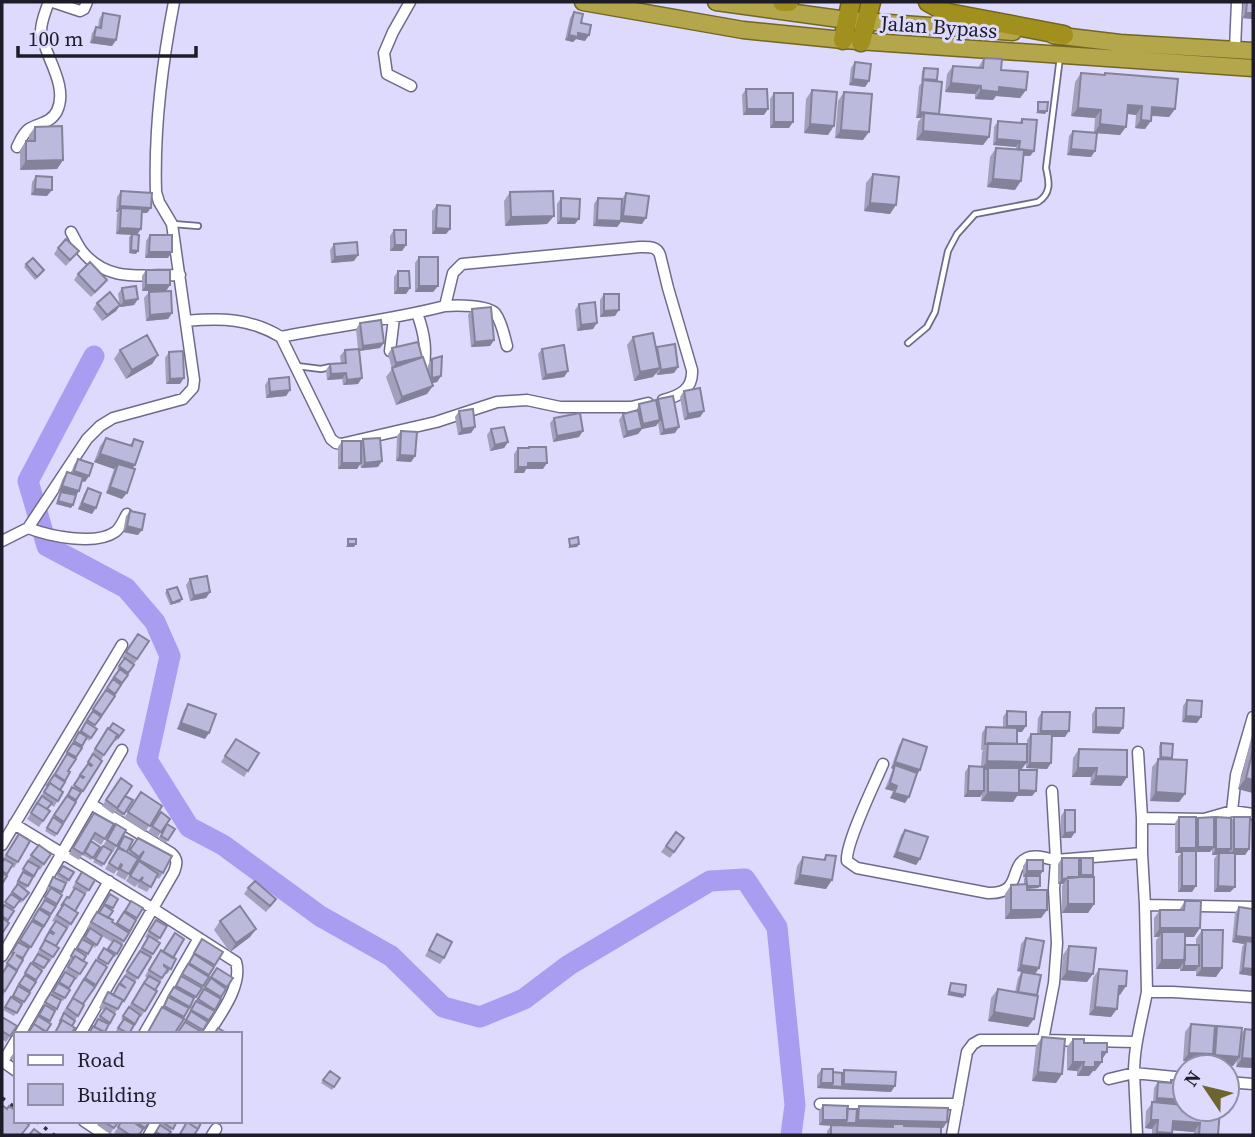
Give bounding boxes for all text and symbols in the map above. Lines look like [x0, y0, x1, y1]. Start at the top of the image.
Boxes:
street label: Jalan Bypass [879, 8, 998, 45]
scale bar [18, 14, 196, 58]
text: 100 m [28, 24, 83, 53]
legend [14, 1032, 242, 1123]
text: Road [77, 1045, 125, 1074]
north arrow [1171, 1053, 1241, 1123]
text: N [1177, 1065, 1207, 1091]
text: Building [77, 1080, 156, 1109]

